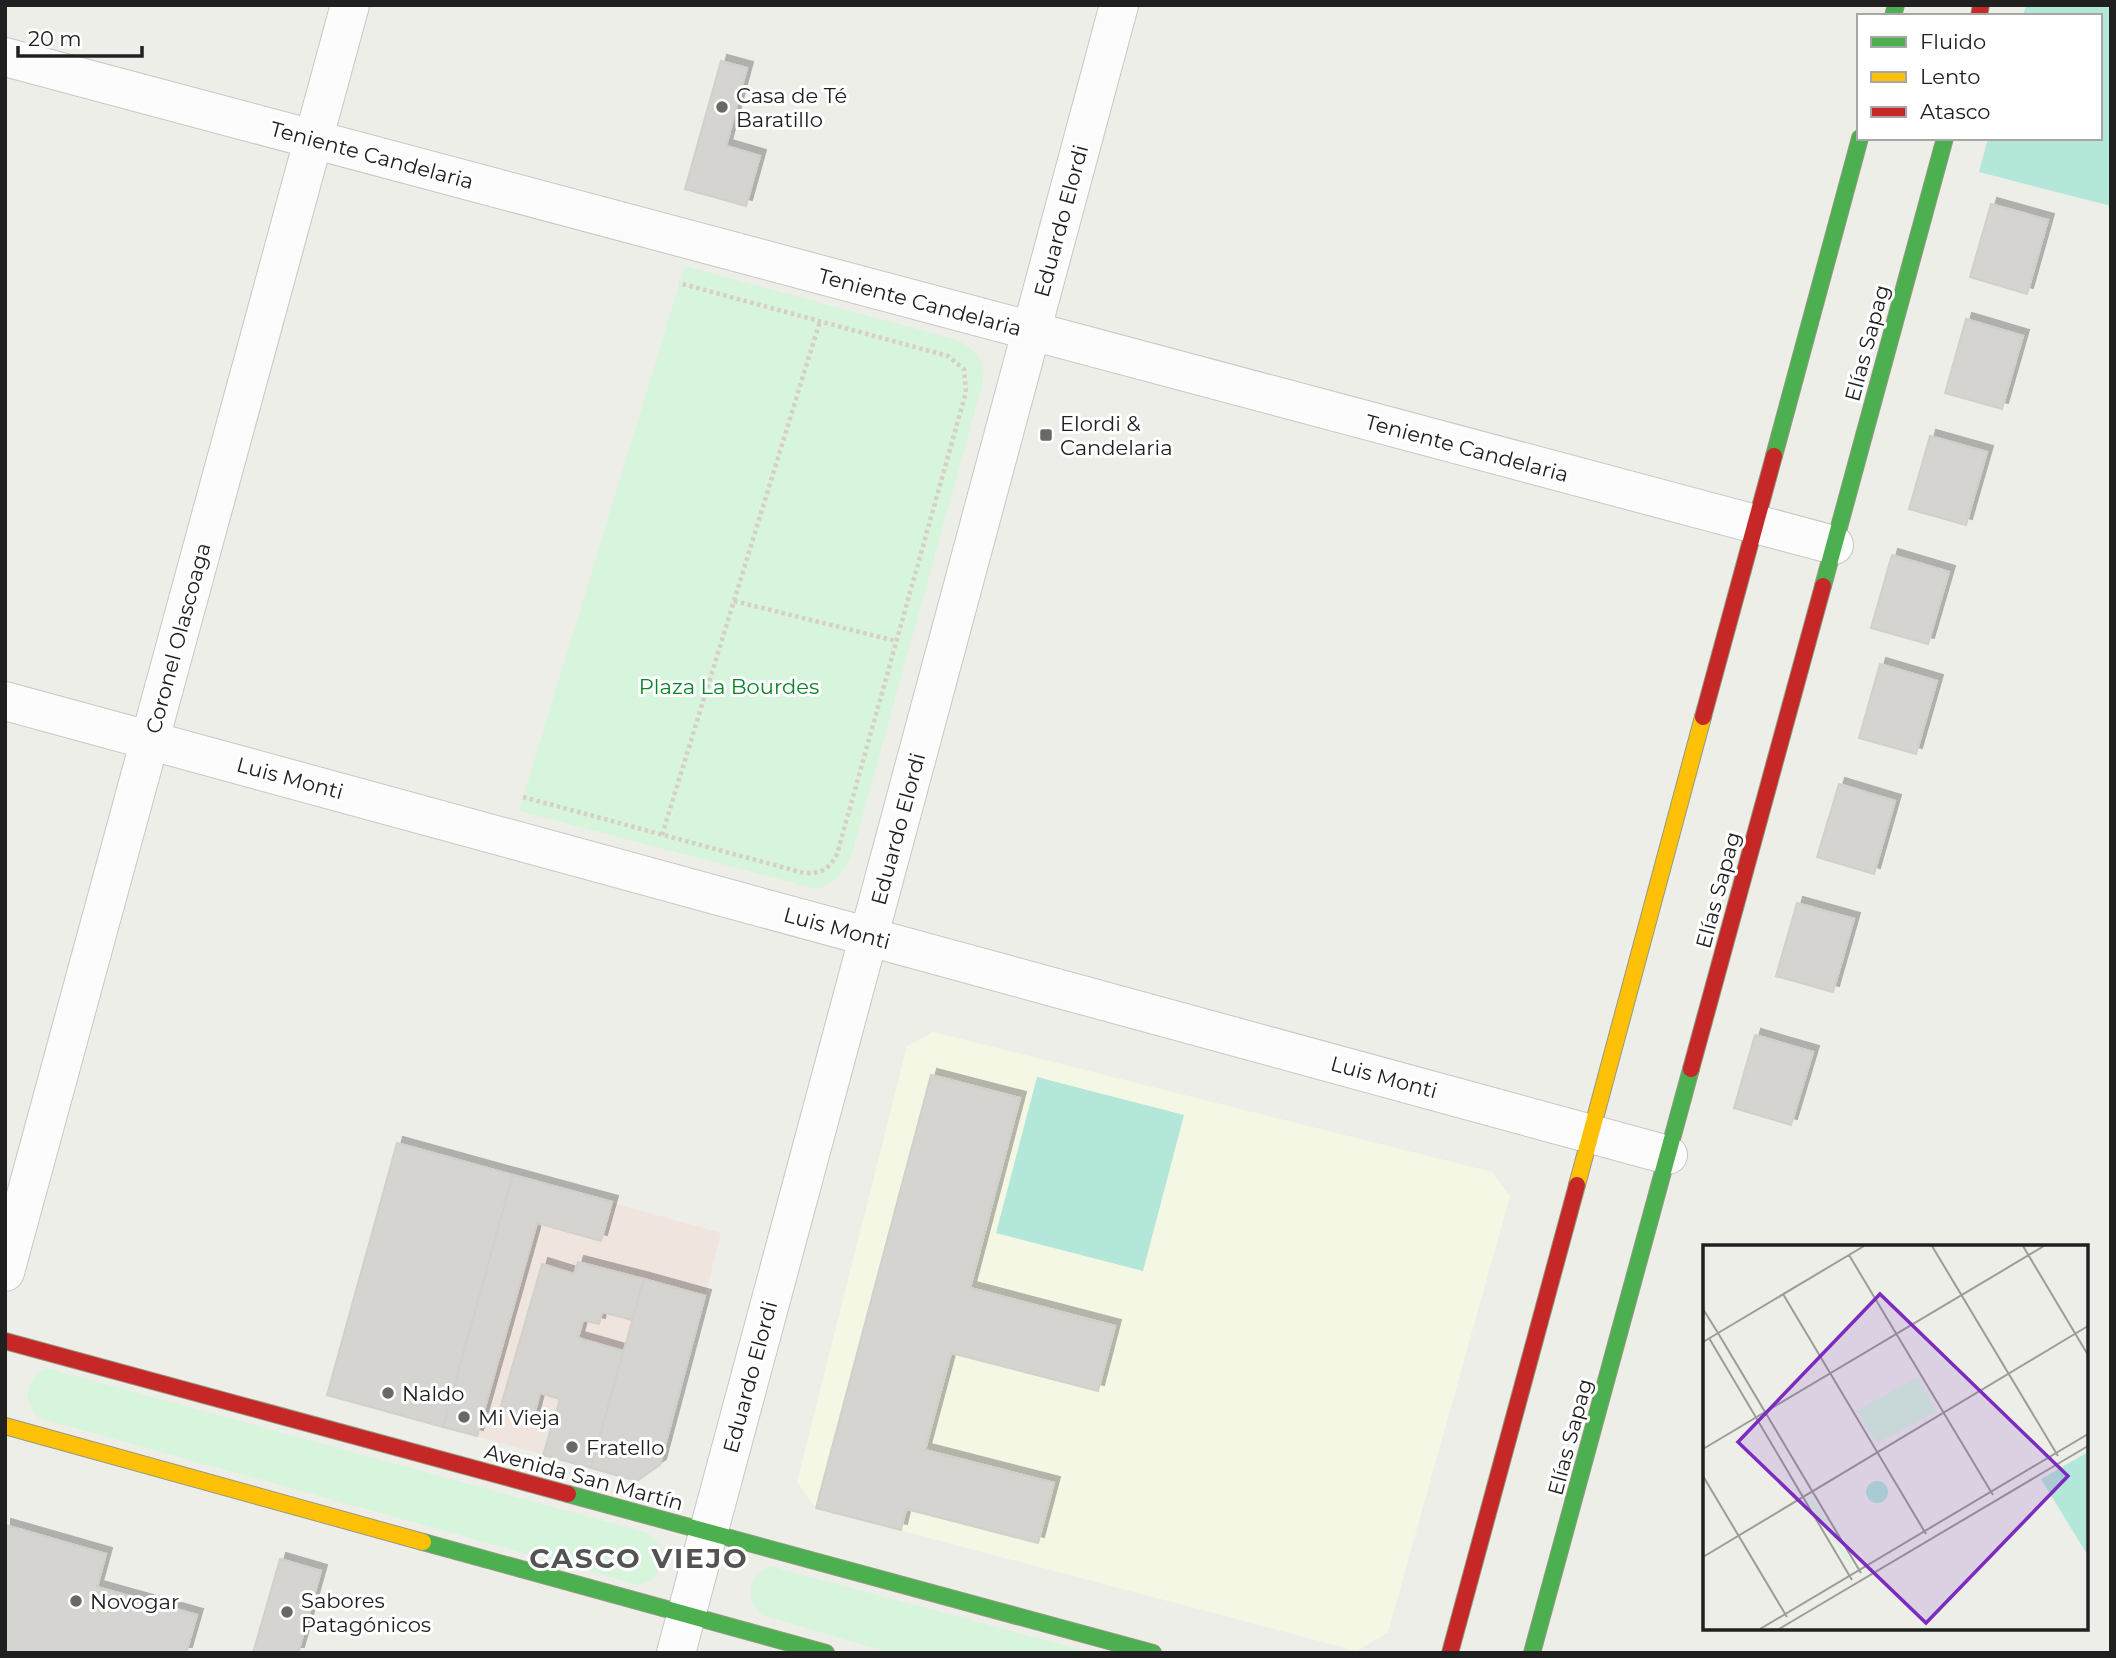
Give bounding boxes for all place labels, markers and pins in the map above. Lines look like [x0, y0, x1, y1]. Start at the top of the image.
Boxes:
place label: Casa de Té Baratillo [736, 83, 847, 132]
marker: Casa de Té Baratillo [714, 99, 730, 115]
place label: Elordi & Candelaria [1060, 411, 1173, 460]
marker: Elordi & Candelaria [1038, 427, 1054, 443]
place label: Naldo [402, 1381, 465, 1406]
marker: Naldo [380, 1385, 396, 1401]
place label: Mi Vieja [478, 1405, 560, 1430]
marker: Mi Vieja [456, 1409, 472, 1425]
place label: Fratello [586, 1435, 664, 1460]
marker: Fratello [564, 1439, 580, 1455]
place label: Sabores Patagónicos [301, 1588, 431, 1637]
place label: Novogar [90, 1589, 179, 1614]
marker: Novogar [68, 1593, 84, 1609]
marker: Sabores Patagónicos [279, 1604, 295, 1620]

